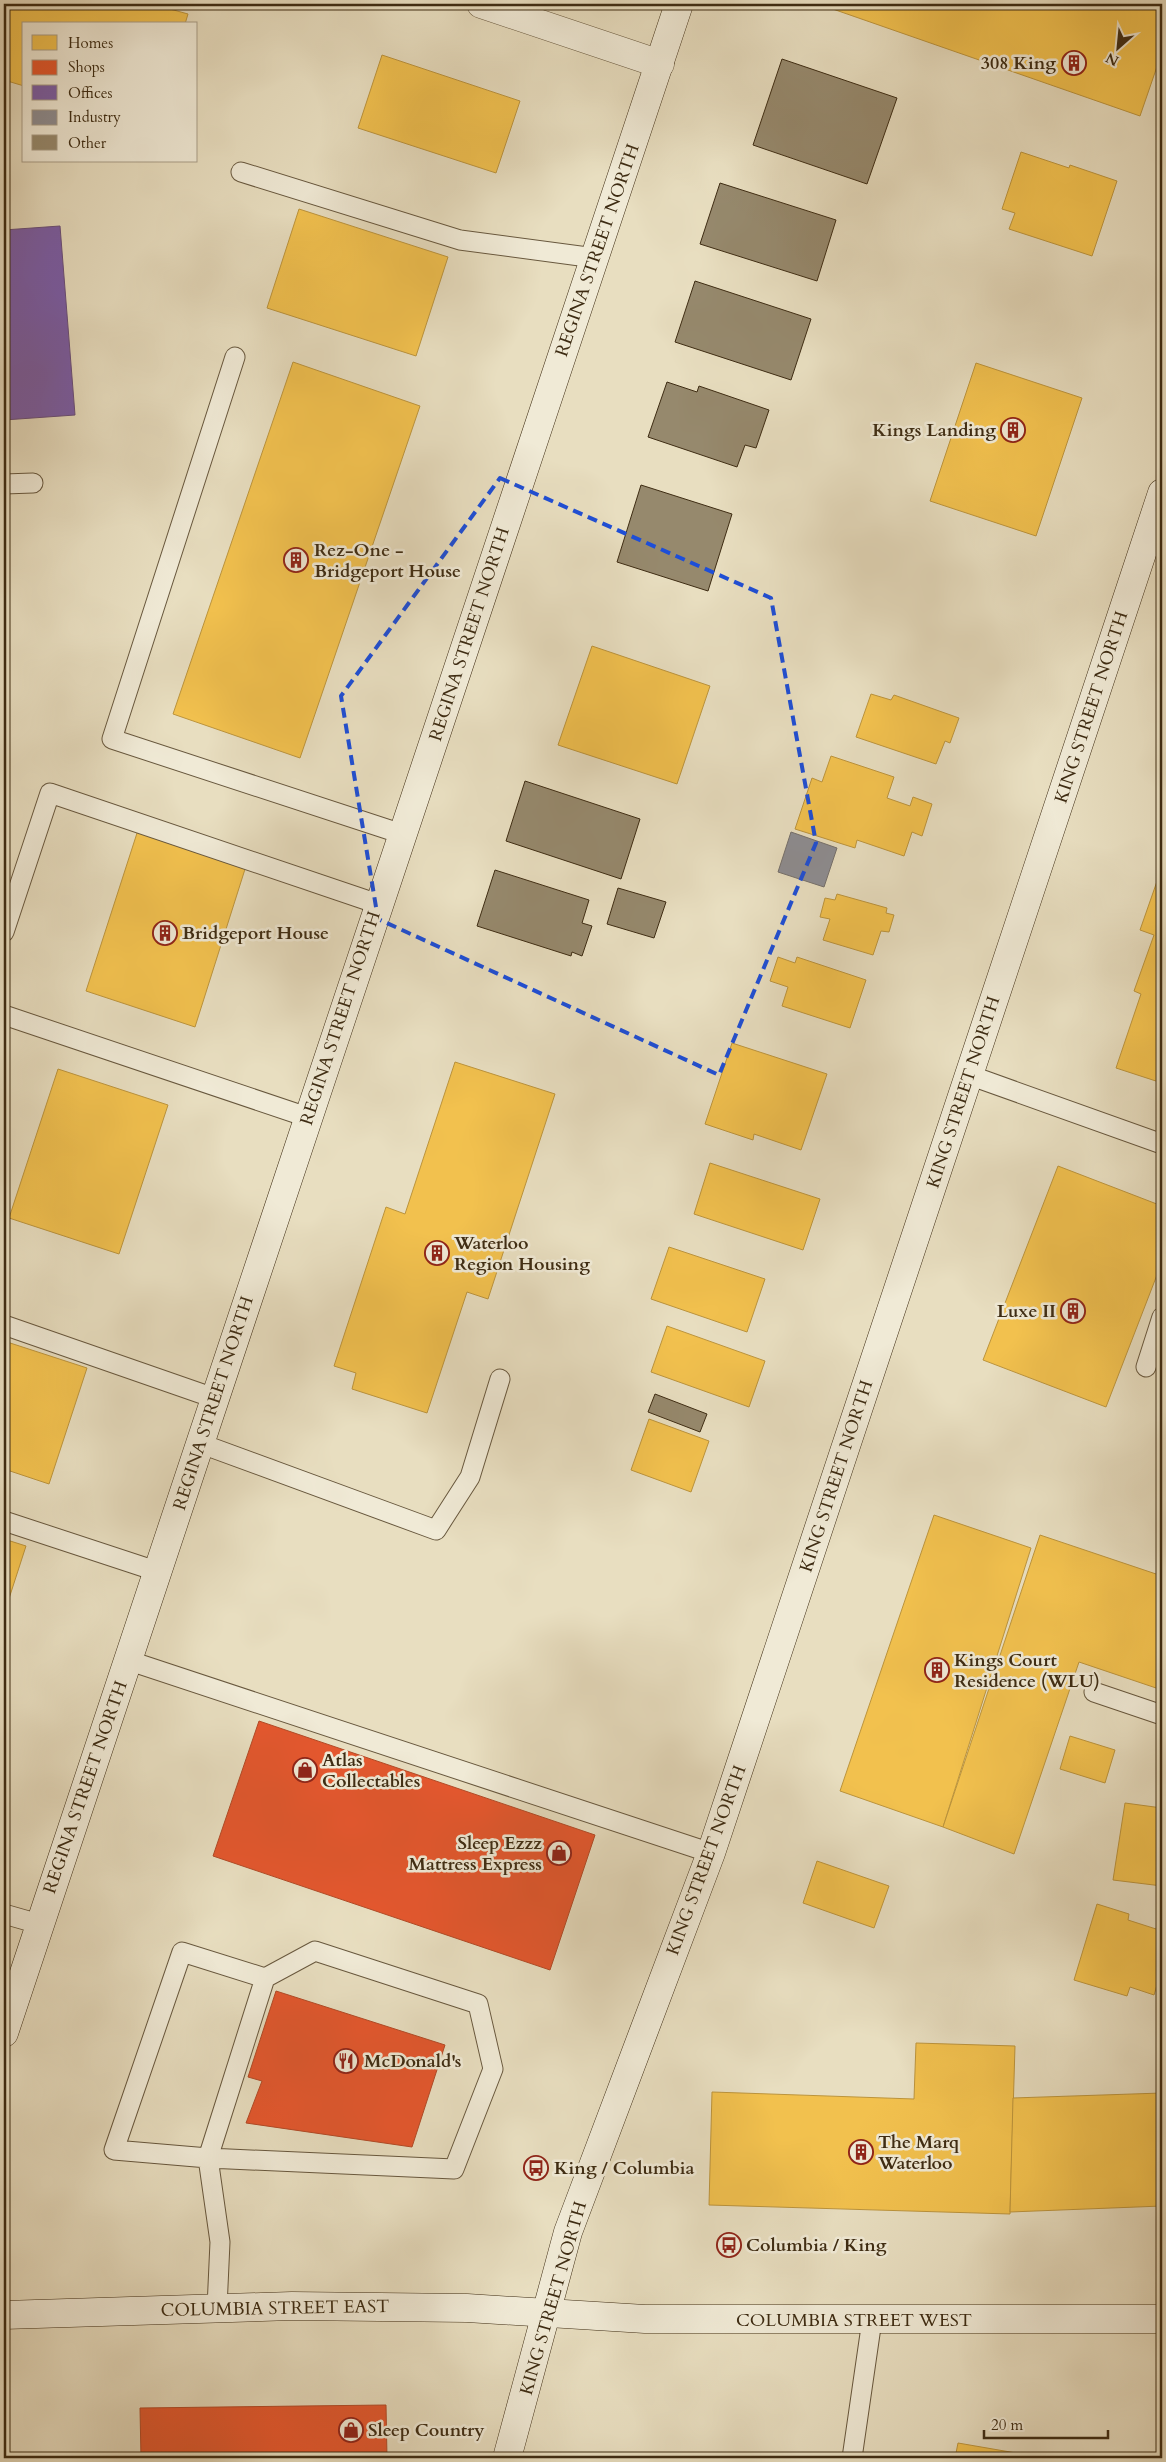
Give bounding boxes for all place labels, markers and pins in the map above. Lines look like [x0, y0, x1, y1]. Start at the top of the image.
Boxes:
building icon: 308 King [1061, 50, 1087, 76]
place label: 308 King [981, 51, 1056, 76]
building icon: Kings Landing [1000, 417, 1026, 443]
place label: Kings Landing [872, 418, 996, 443]
place label: Rez-One - Bridgeport House [314, 538, 461, 584]
building icon: Rez-One - Bridgeport House [283, 547, 309, 573]
building icon: Bridgeport House [152, 920, 178, 946]
place label: Bridgeport House [182, 921, 329, 946]
place label: Waterloo Region Housing [453, 1231, 590, 1277]
building icon: Waterloo Region Housing [424, 1240, 450, 1266]
building icon: Luxe II [1060, 1298, 1086, 1324]
place label: Luxe II [997, 1299, 1056, 1324]
place label: Kings Court Residence (WLU) [954, 1648, 1100, 1694]
building icon: Kings Court Residence (WLU) [924, 1657, 950, 1683]
place label: Atlas Collectables [322, 1748, 420, 1794]
shop icon: Atlas Collectables [292, 1757, 318, 1783]
place label: Sleep Ezzz Mattress Express [409, 1831, 542, 1877]
shop icon: Sleep Ezzz Mattress Express [546, 1840, 572, 1866]
restaurant icon: McDonald's [333, 2048, 359, 2074]
place label: McDonald's [364, 2049, 461, 2074]
place label: The Marq Waterloo [877, 2130, 960, 2176]
building icon: The Marq Waterloo [848, 2139, 874, 2165]
bus stop icon: King / Columbia [523, 2155, 549, 2181]
place label: King / Columbia [554, 2156, 695, 2181]
bus stop icon: Columbia / King [716, 2232, 742, 2258]
place label: Columbia / King [746, 2233, 887, 2258]
shop icon: Sleep Country [338, 2417, 364, 2443]
place label: Sleep Country [368, 2418, 485, 2443]

